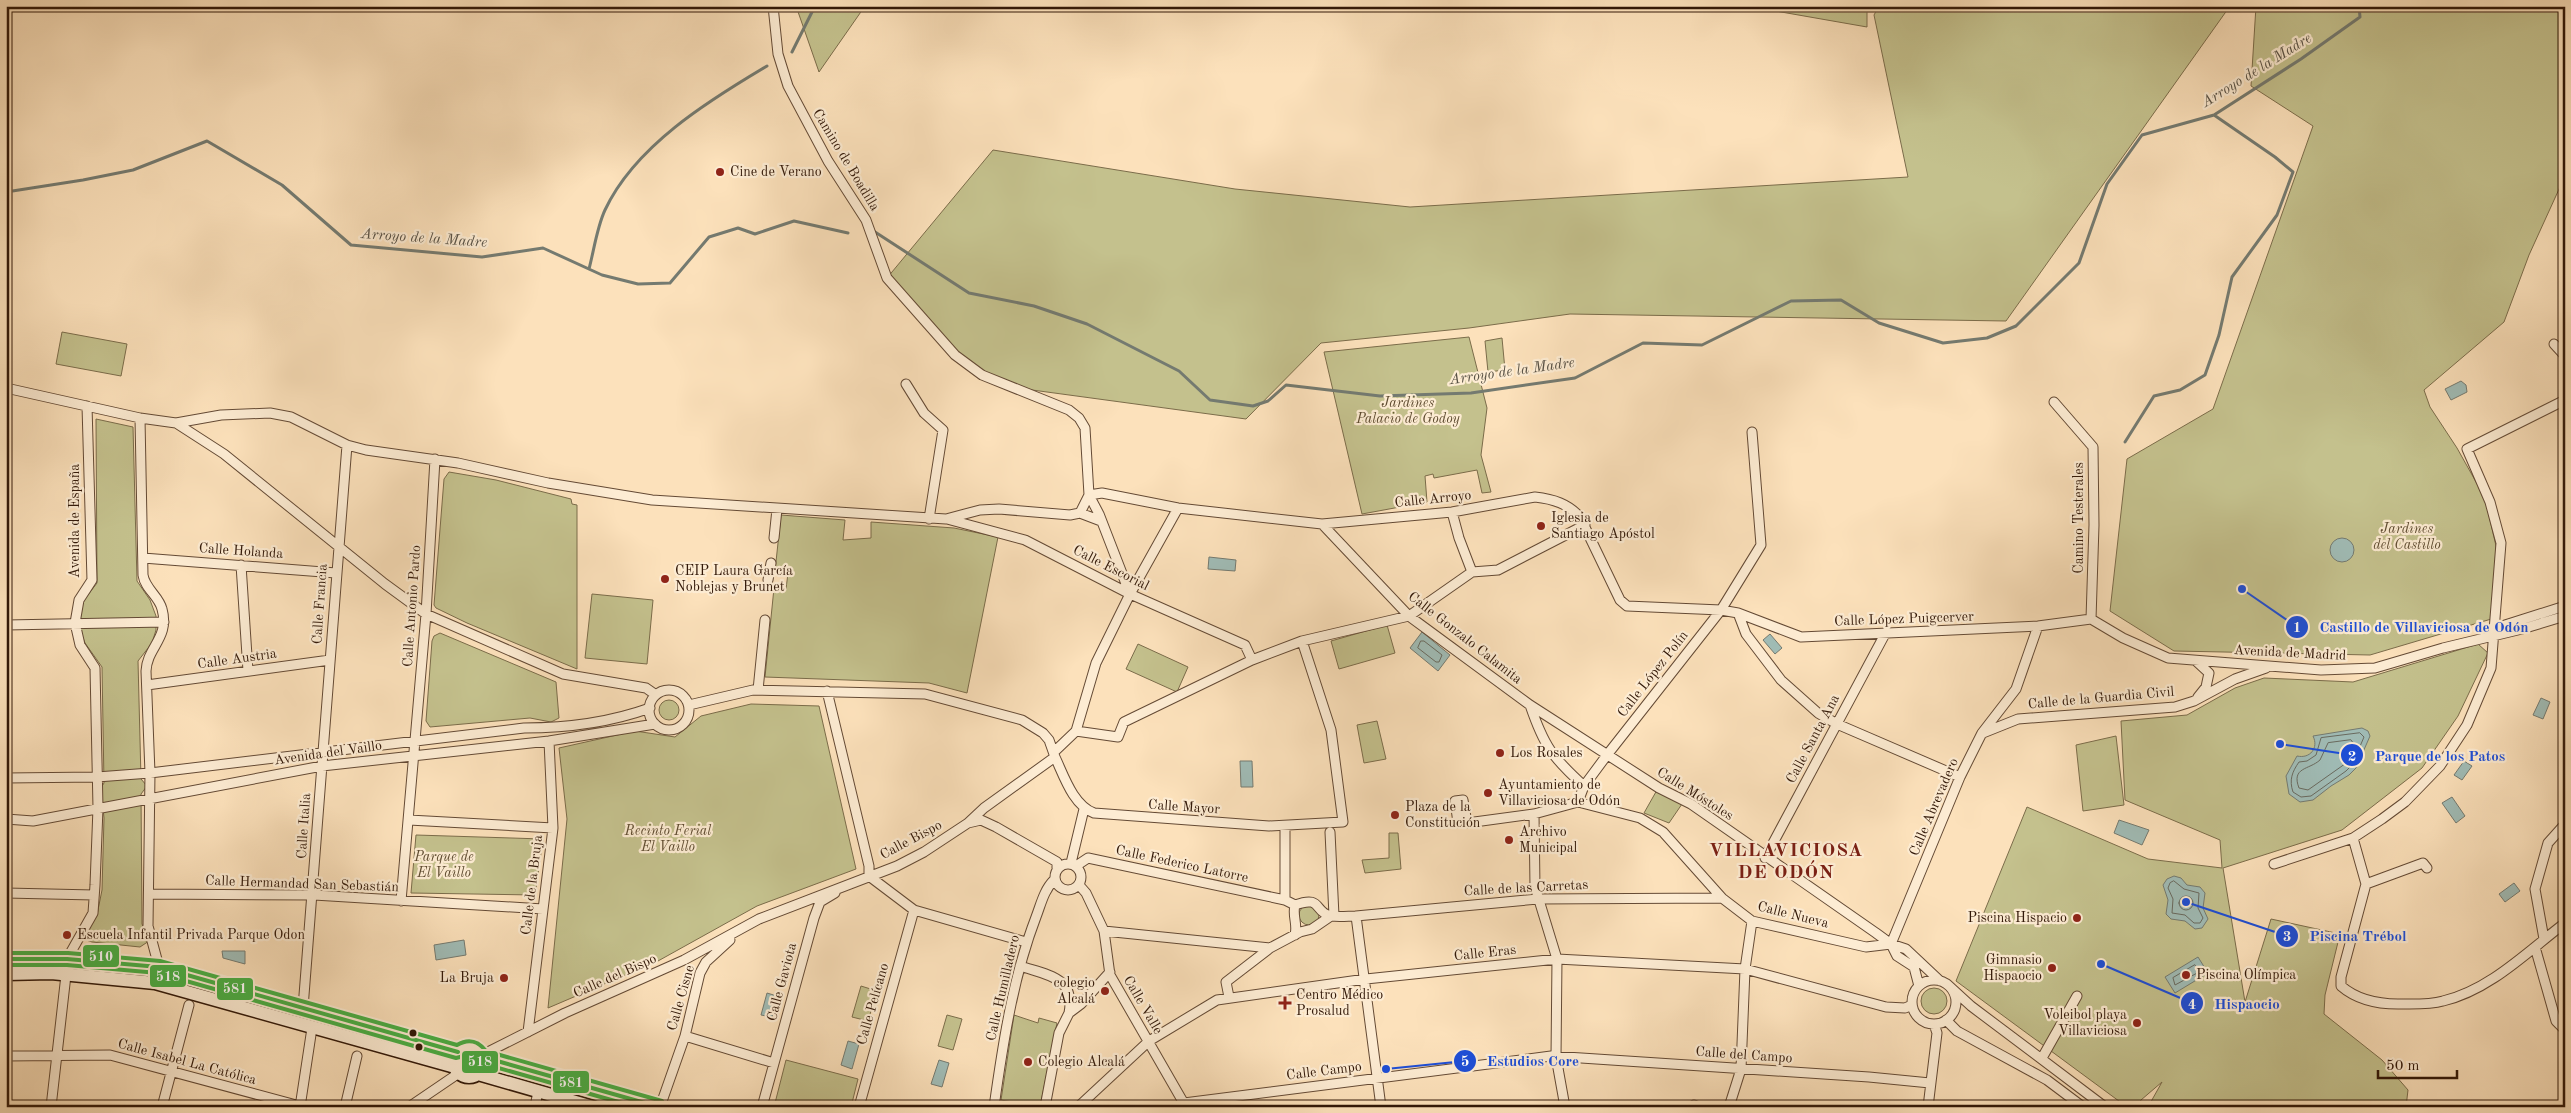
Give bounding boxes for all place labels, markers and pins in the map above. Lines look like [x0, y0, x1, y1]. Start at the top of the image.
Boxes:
place label: Cine de Verano [730, 165, 822, 179]
marker: Cine de Verano [714, 166, 726, 178]
place label: Iglesia de Santiago Apóstol [1551, 511, 1655, 541]
marker: Iglesia de Santiago Apóstol [1535, 520, 1547, 532]
place label: CEIP Laura García Noblejas y Brunet [675, 564, 793, 594]
marker: CEIP Laura García Noblejas y Brunet [659, 573, 671, 585]
callout: Castillo de Villaviciosa de Odón [2284, 612, 2538, 642]
callout: Parque de los Patos [2340, 740, 2515, 770]
place label: Los Rosales [1510, 746, 1583, 760]
marker: Los Rosales [1494, 747, 1506, 759]
place label: Ayuntamiento de Villaviciosa de Odón [1498, 778, 1621, 808]
marker: Ayuntamiento de Villaviciosa de Odón [1482, 787, 1494, 799]
place label: Plaza de la Constitución [1405, 800, 1481, 830]
marker: Plaza de la Constitución [1389, 809, 1401, 821]
place label: Archivo Municipal [1519, 825, 1578, 855]
marker: Archivo Municipal [1503, 834, 1515, 846]
place label: Piscina Hispacio [1967, 911, 2067, 925]
marker: Piscina Hispacio [2071, 912, 2083, 924]
callout: Piscina Trébol [2274, 921, 2417, 951]
place label: Escuela Infantil Privada Parque Odon [77, 928, 305, 942]
marker: Escuela Infantil Privada Parque Odon [61, 929, 73, 941]
place label: Gimnasio Hispaocio [1983, 953, 2042, 983]
marker: Gimnasio Hispaocio [2046, 962, 2058, 974]
place label: Piscina Olímpica [2196, 968, 2296, 982]
marker: Piscina Olímpica [2180, 969, 2192, 981]
place label: La Bruja [440, 971, 494, 985]
marker: La Bruja [498, 972, 510, 984]
place label: colegio Alcalá [1053, 976, 1095, 1006]
marker: colegio Alcalá [1099, 985, 1111, 997]
place label: Centro Médico Prosalud [1296, 988, 1383, 1018]
callout: Hispaocio [2180, 988, 2290, 1018]
marker: Centro Médico Prosalud [1278, 996, 1292, 1010]
place label: Voleibol playa Villaviciosa [2043, 1008, 2127, 1038]
marker: Voleibol playa Villaviciosa [2131, 1017, 2143, 1029]
unlabelled marker [408, 1028, 418, 1038]
unlabelled marker [414, 1042, 424, 1052]
callout: Estudios Core [1452, 1046, 1589, 1076]
place label: Colegio Alcalá [1038, 1055, 1125, 1069]
marker: Colegio Alcalá [1022, 1056, 1034, 1068]

